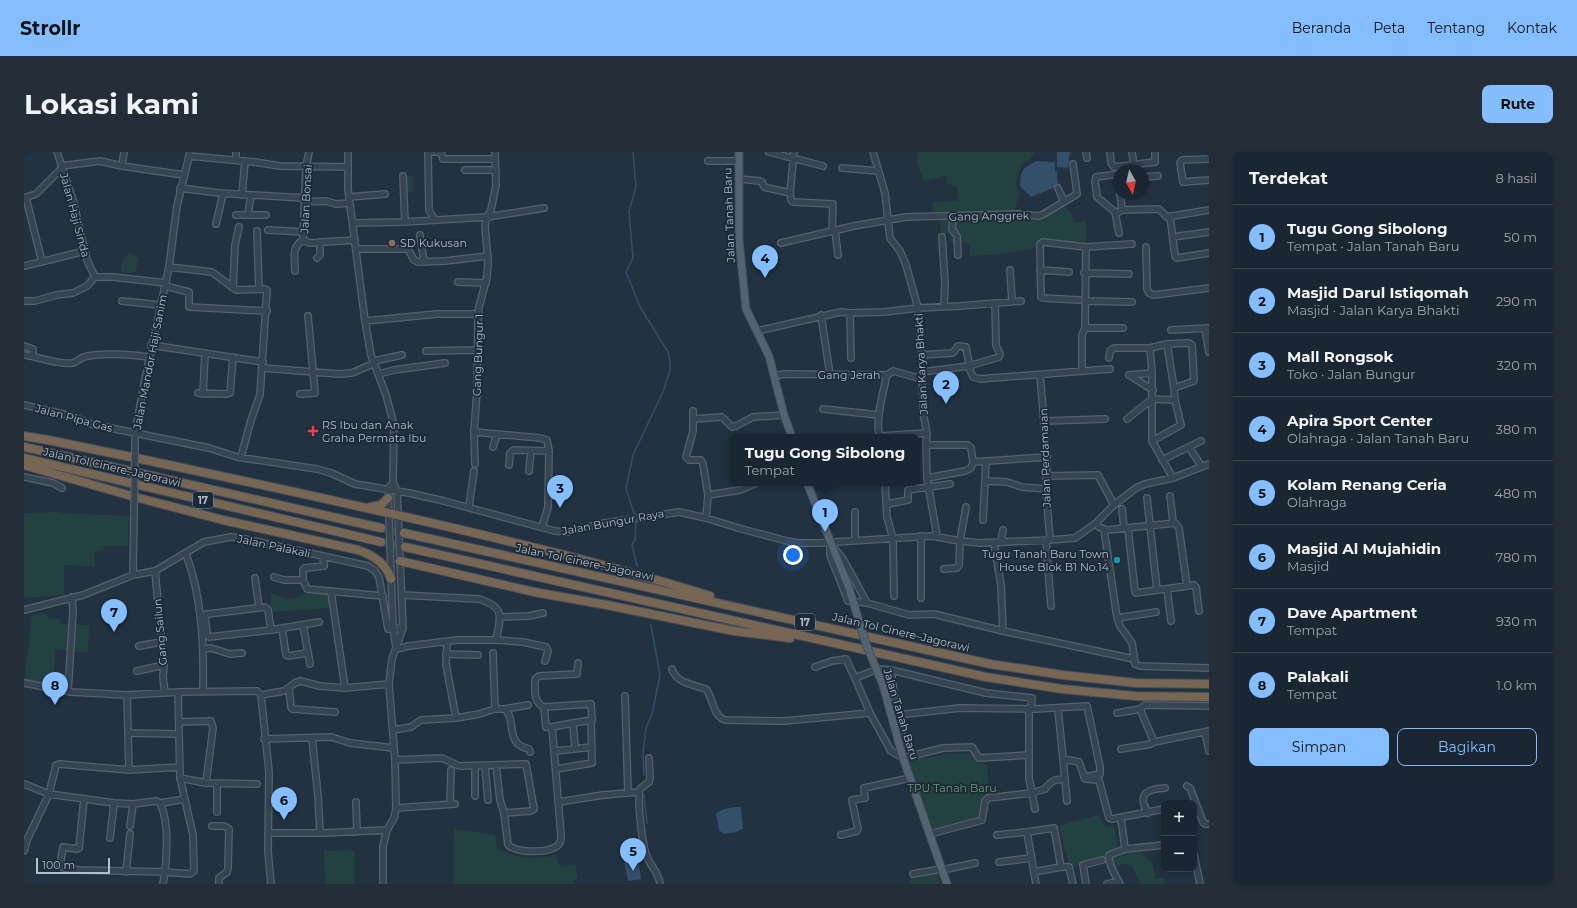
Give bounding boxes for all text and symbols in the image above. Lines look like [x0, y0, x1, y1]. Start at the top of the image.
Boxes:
text: Strollr [20, 17, 81, 40]
text: Beranda [1292, 19, 1351, 37]
text: Peta [1373, 19, 1405, 37]
text: Tentang [1427, 19, 1485, 37]
text: Kontak [1507, 19, 1557, 37]
button: Rute [1482, 85, 1553, 123]
text: Lokasi kami [24, 87, 199, 121]
street label: Jalan Bonsai [297, 164, 315, 235]
north arrow [1113, 164, 1149, 200]
street label: Jalan Tanah Baru [720, 167, 738, 264]
text: Terdekat [1249, 168, 1328, 188]
street label: Jalan Haji Sinda [57, 170, 93, 259]
text: 8 hasil [1496, 170, 1537, 186]
street label: Gang Anggrek [949, 208, 1030, 224]
text: Tugu Gong Sibolong [1287, 219, 1448, 238]
text: 1 [1259, 229, 1265, 245]
text: 50 m [1504, 229, 1537, 245]
place label: SD Kukusan [400, 236, 467, 250]
marker: SD Kukusan [387, 238, 397, 248]
text: Tempat · Jalan Tanah Baru [1287, 238, 1460, 254]
pin: 4 [752, 245, 778, 278]
text: Masjid Darul Istiqomah [1287, 283, 1469, 302]
street label: Jalan Mandor Haji Sanim [130, 293, 170, 432]
text: 2 [1258, 293, 1266, 309]
text: 290 m [1496, 293, 1537, 309]
text: Masjid · Jalan Karya Bhakti [1287, 302, 1459, 318]
street label: Jalan Karya Bhakti [911, 313, 931, 416]
street label: Gang Bungur 1 [470, 314, 486, 396]
text: Mall Rongsok [1287, 347, 1393, 366]
text: 3 [1258, 357, 1266, 373]
text: 320 m [1497, 357, 1537, 373]
text: Toko · Jalan Bungur [1287, 366, 1415, 382]
street label: Gang Jerah [818, 368, 880, 382]
pin: 2 [933, 371, 959, 404]
street label: Jalan Pipa Gas [33, 401, 115, 435]
street label: Jalan Perdamaian [1036, 408, 1054, 509]
text: Apira Sport Center [1287, 411, 1433, 430]
place label: RS Ibu dan Anak Graha Permata Ibu [322, 418, 426, 445]
text: 4 [1258, 421, 1266, 437]
text: 380 m [1496, 421, 1537, 437]
marker: RS Ibu dan Anak Graha Permata Ibu [307, 425, 319, 437]
text: Olahraga · Jalan Tanah Baru [1287, 430, 1469, 446]
popup [730, 434, 920, 486]
text: Tugu Gong Sibolong [745, 443, 905, 462]
street label: Jalan Tol Cinere–Jagorawi [41, 444, 182, 490]
text: Tempat [745, 462, 795, 478]
pin: 3 [547, 475, 573, 508]
text: Kolam Renang Ceria [1287, 475, 1447, 494]
text: 5 [1258, 485, 1266, 501]
text: 480 m [1494, 485, 1537, 501]
road number: 17 [193, 492, 213, 508]
text: Olahraga [1287, 494, 1347, 510]
pin: 1 [812, 499, 838, 532]
street label: Jalan Bungur Raya [560, 506, 665, 538]
street label: Jalan Palakali [235, 531, 312, 561]
text: Masjid Al Mujahidin [1287, 539, 1441, 558]
street label: Jalan Tol Cinere–Jagorawi [514, 540, 655, 583]
your location [783, 545, 803, 565]
place label: Tugu Tanah Baru Town House Blok B1 No.14 [982, 547, 1110, 574]
text: 6 [1258, 549, 1266, 565]
text: 780 m [1495, 549, 1537, 565]
marker: Tugu Tanah Baru Town House Blok B1 No.14 [1112, 555, 1122, 565]
text: Masjid [1287, 558, 1329, 574]
street label: Gang Sailun [150, 598, 170, 666]
pin: 7 [101, 599, 127, 632]
text: Dave Apartment [1287, 603, 1417, 622]
street label: Jalan Tol Cinere–Jagorawi [830, 609, 971, 655]
text: 7 [1258, 613, 1266, 629]
text: 930 m [1496, 613, 1537, 629]
road number: 17 [795, 614, 815, 630]
text: Tempat [1287, 622, 1337, 638]
street label: Jalan Tanah Baru [880, 666, 922, 762]
text: Palakali [1287, 667, 1349, 686]
pin: 8 [42, 672, 68, 705]
text: 8 [1258, 677, 1266, 693]
text: 1.0 km [1496, 677, 1537, 693]
text: Tempat [1287, 686, 1337, 702]
button: Simpan [1249, 728, 1389, 766]
button: Bagikan [1397, 728, 1537, 766]
park label: TPU Tanah Baru [907, 781, 997, 795]
pin: 6 [271, 787, 297, 820]
map controls [1161, 800, 1197, 872]
button: + [1161, 800, 1197, 836]
button: − [1161, 836, 1197, 872]
pin: 5 [620, 838, 646, 871]
scale bar [36, 856, 110, 875]
text: 100 m [42, 858, 75, 872]

